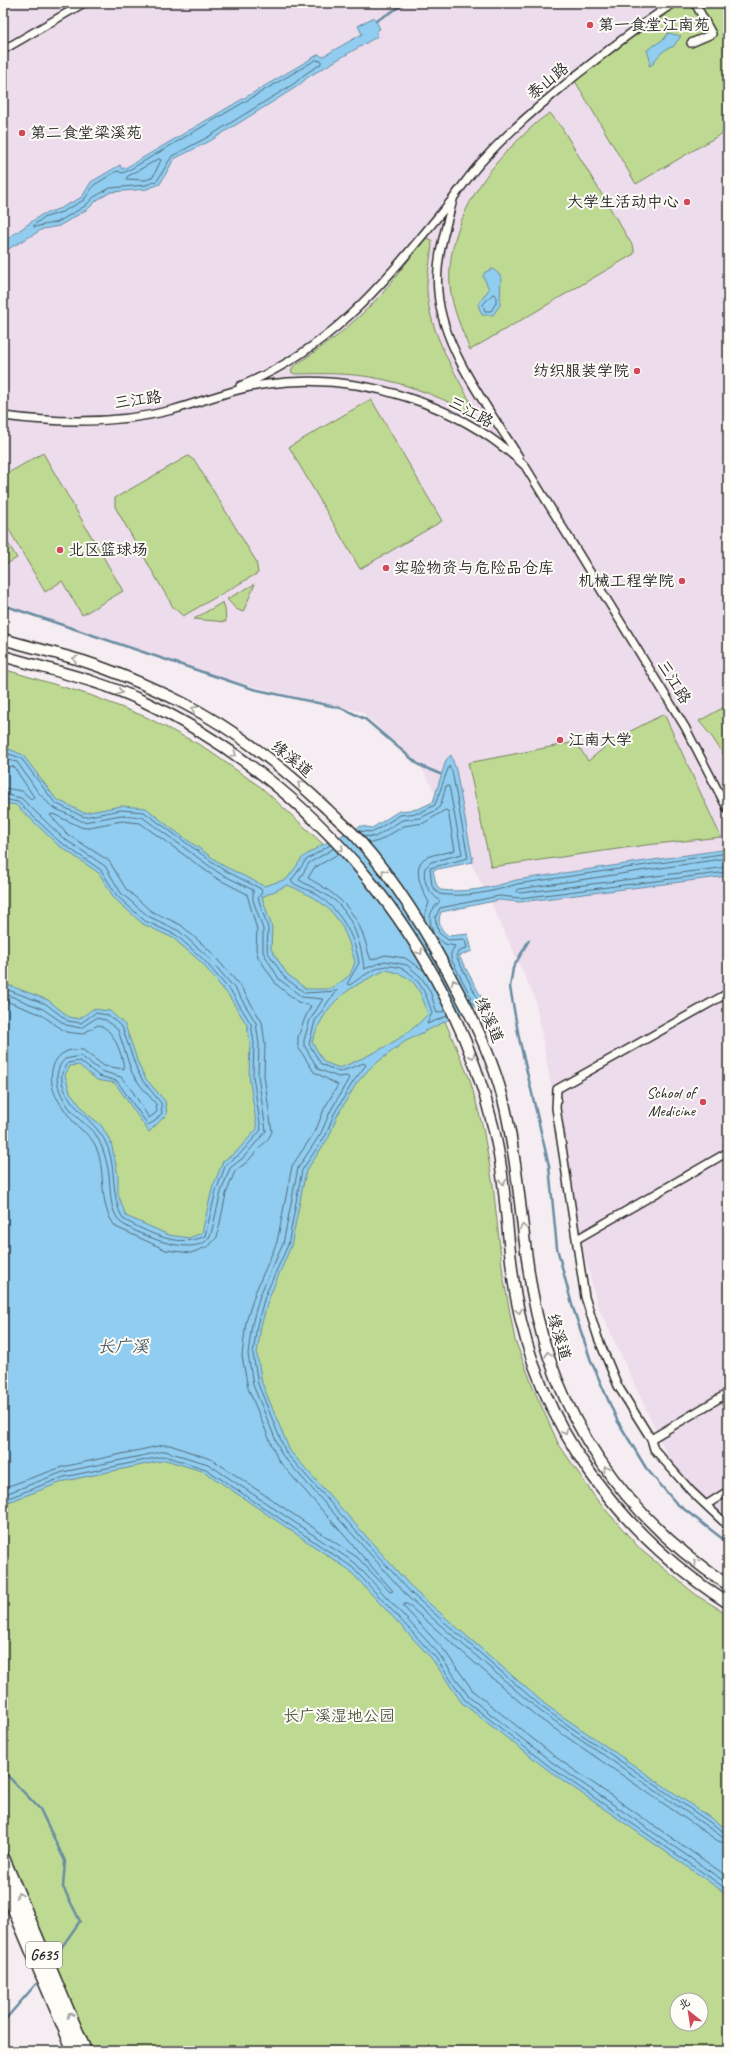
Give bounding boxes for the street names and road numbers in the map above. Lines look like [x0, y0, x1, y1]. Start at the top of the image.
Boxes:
street label: 泰山路 [523, 58, 573, 104]
street label: 三江路 [113, 387, 163, 413]
street label: 三江路 [445, 392, 497, 432]
street label: 三江路 [653, 656, 695, 708]
street label: 缘溪道 [267, 736, 317, 782]
street label: 缘溪道 [470, 994, 508, 1046]
street label: 缘溪道 [543, 1311, 575, 1363]
road number: G635 [26, 1942, 62, 1968]

